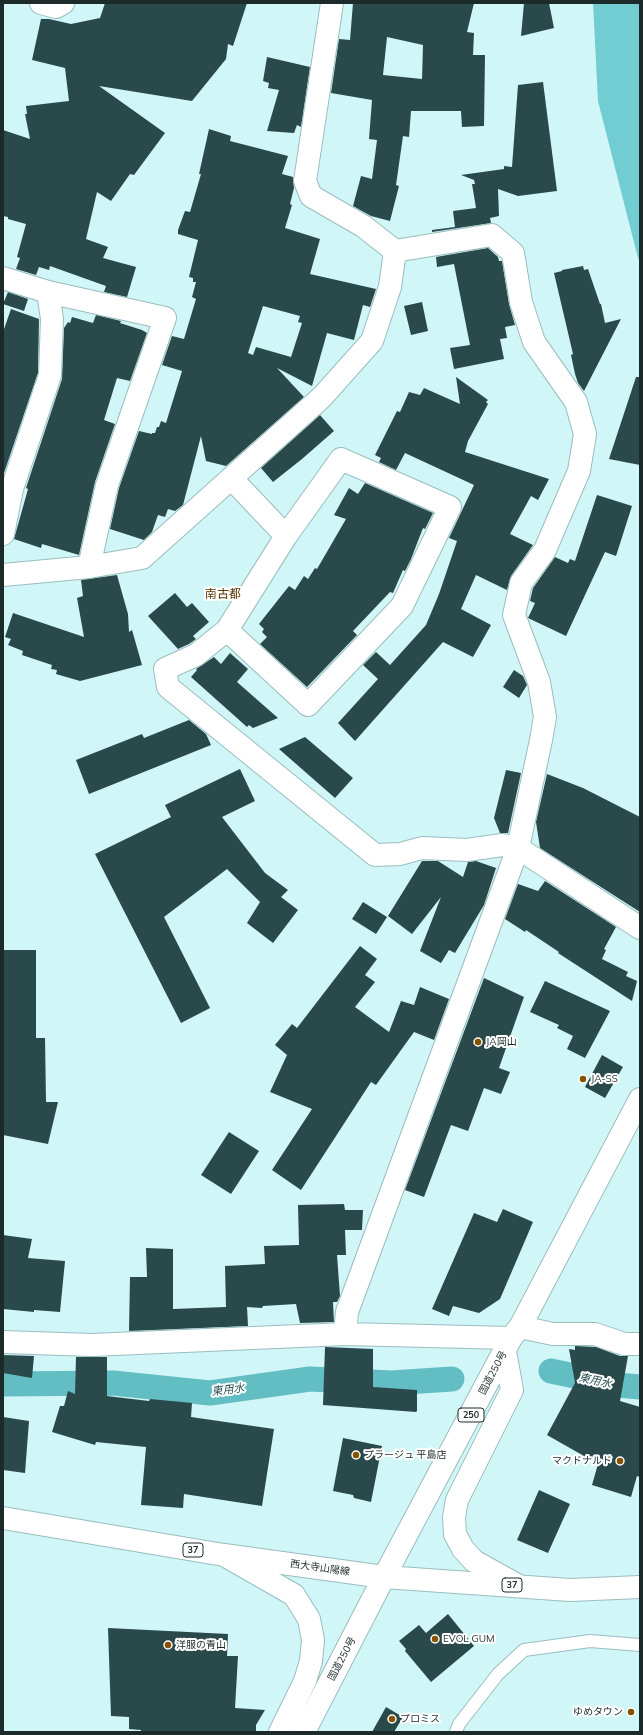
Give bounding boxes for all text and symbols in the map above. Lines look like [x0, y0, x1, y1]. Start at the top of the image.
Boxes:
district label: 南古都 [205, 587, 241, 601]
place label: JA岡山 [486, 1036, 517, 1048]
marker: JA岡山 [473, 1037, 483, 1047]
place label: JA-SS [591, 1073, 618, 1085]
marker: JA-SS [578, 1074, 588, 1084]
street label: 国道250号 [476, 1349, 510, 1397]
water label: 東用水 [577, 1371, 613, 1391]
water label: 東用水 [211, 1381, 245, 1399]
road number: 250 [458, 1408, 484, 1422]
place label: プラージュ 平島店 [364, 1449, 447, 1461]
marker: プラージュ 平島店 [351, 1450, 361, 1460]
place label: マクドナルド [552, 1455, 612, 1467]
marker: マクドナルド [615, 1456, 625, 1466]
road number: 37 [183, 1543, 203, 1557]
street label: 西大寺山陽線 [289, 1558, 351, 1578]
road number: 37 [502, 1578, 522, 1592]
place label: EVOL GUM [443, 1633, 495, 1645]
marker: EVOL GUM [430, 1634, 440, 1644]
street label: 国道250号 [325, 1635, 359, 1683]
place label: 洋服の青山 [176, 1639, 226, 1651]
marker: 洋服の青山 [163, 1640, 173, 1650]
place label: ゆめタウン [573, 1706, 623, 1718]
marker: ゆめタウン [626, 1707, 636, 1717]
place label: プロミス [400, 1713, 440, 1725]
marker: プロミス [387, 1714, 397, 1724]

